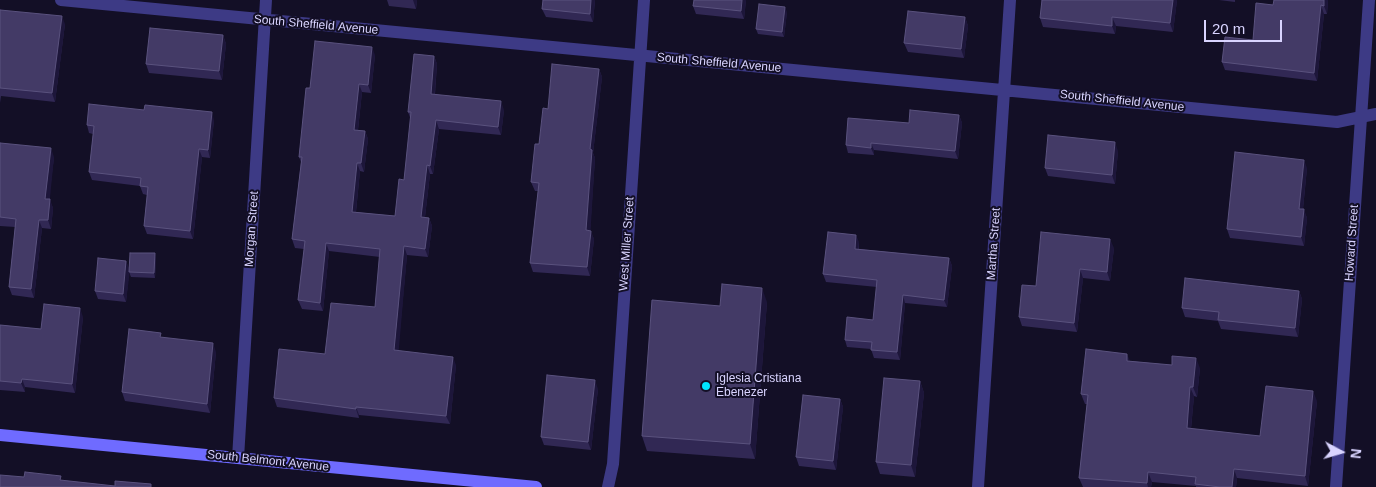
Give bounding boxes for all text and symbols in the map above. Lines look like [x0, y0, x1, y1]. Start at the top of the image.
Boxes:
scale bar [1206, 10, 1284, 42]
street label: South Sheffield Avenue [253, 12, 379, 38]
text: 20 m [1212, 20, 1245, 37]
street label: South Sheffield Avenue [656, 50, 782, 76]
street label: South Sheffield Avenue [1059, 87, 1185, 115]
street label: Morgan Street [242, 191, 262, 267]
street label: West Miller Street [617, 196, 637, 292]
street label: Howard Street [1342, 204, 1362, 282]
street label: Martha Street [984, 207, 1004, 281]
place label: Iglesia Cristiana Ebenezer [716, 372, 801, 400]
marker: Iglesia Cristiana Ebenezer [700, 380, 712, 392]
north arrow [1316, 427, 1366, 477]
street label: South Belmont Avenue [206, 447, 330, 475]
text: N [1347, 448, 1364, 459]

